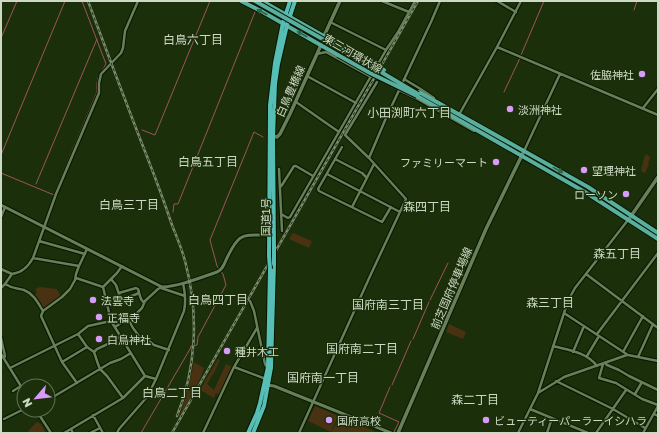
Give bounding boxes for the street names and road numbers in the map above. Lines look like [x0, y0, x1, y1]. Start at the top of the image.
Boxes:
street label: 東三河環状線 [321, 31, 385, 75]
street label: 白鳥豊橋線 [273, 63, 307, 119]
street label: 国道1号 [259, 198, 272, 236]
street label: 前芝国府停車場線 [428, 245, 474, 331]

